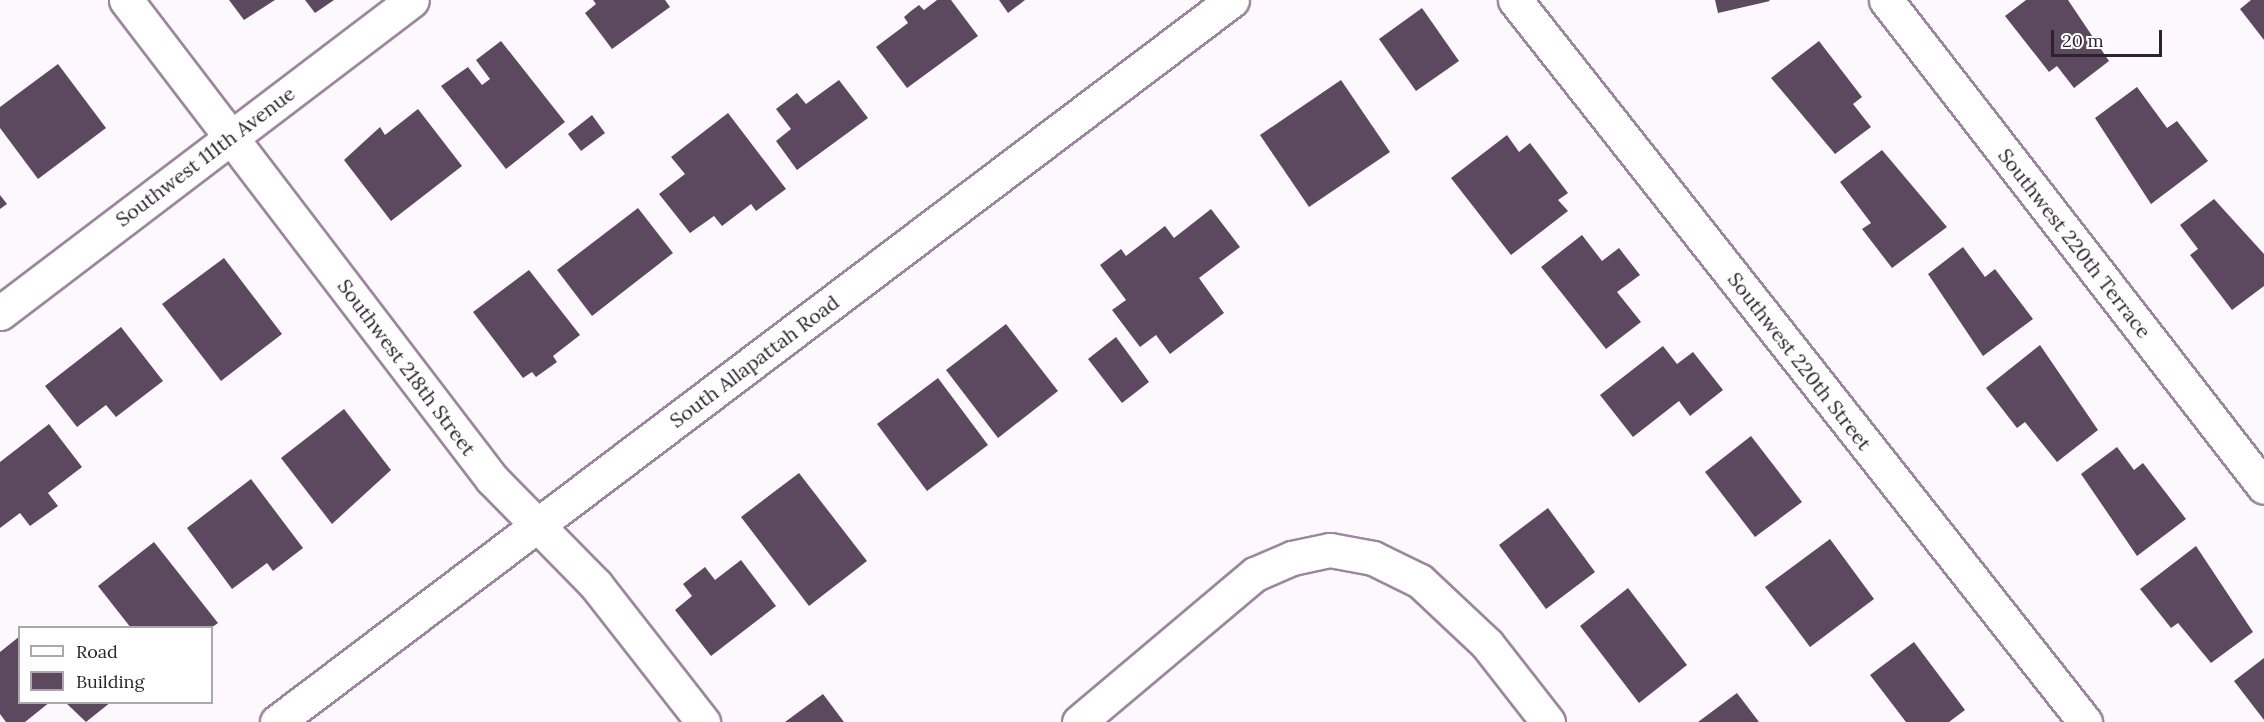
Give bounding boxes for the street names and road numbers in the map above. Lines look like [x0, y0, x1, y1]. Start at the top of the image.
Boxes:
street label: Southwest 111th Avenue [111, 81, 299, 231]
street label: Southwest 220th Terrace [1994, 143, 2156, 343]
street label: Southwest 220th Street [1723, 267, 1877, 455]
street label: Southwest 218th Street [333, 274, 481, 460]
street label: South Allapattah Road [665, 290, 843, 432]

